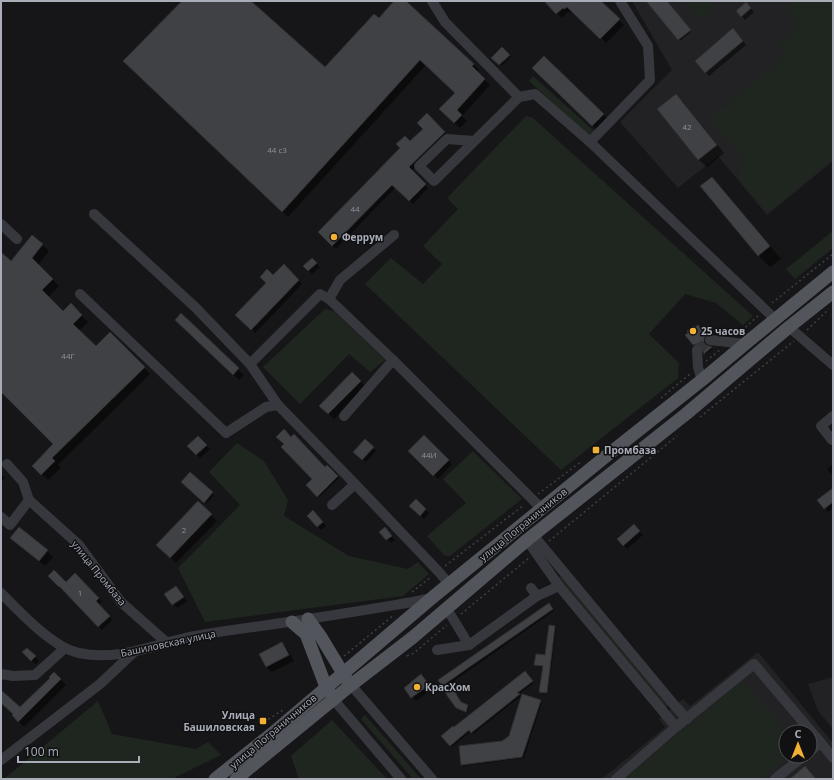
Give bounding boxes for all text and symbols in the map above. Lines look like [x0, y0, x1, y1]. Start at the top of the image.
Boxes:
house number: 42 [682, 121, 692, 132]
house number: 44 с3 [267, 144, 287, 155]
house number: 44 [350, 203, 360, 214]
place label: Феррум [342, 230, 383, 244]
marker: Феррум [329, 232, 339, 242]
place label: 25 часов [701, 324, 745, 338]
marker: 25 часов [688, 326, 698, 336]
house number: 44Г [61, 350, 75, 361]
place label: Промбаза [604, 443, 656, 457]
marker: Промбаза [591, 445, 601, 455]
house number: 44И [421, 449, 437, 460]
street label: улица Пограничников [476, 484, 570, 564]
house number: 2 [182, 524, 187, 535]
street label: улица Промбаза [68, 537, 130, 609]
house number: 1 [78, 587, 82, 598]
street label: Башиловская улица [119, 626, 217, 660]
place label: КрасХом [425, 680, 471, 694]
marker: КрасХом [412, 682, 422, 692]
street label: улица Пограничников [227, 690, 320, 771]
place label: Улица Башиловская [183, 708, 255, 734]
marker: Улица Башиловская [258, 716, 268, 726]
north arrow [778, 724, 818, 764]
text: С [794, 726, 802, 741]
scale bar [18, 738, 139, 764]
text: 100 m [24, 743, 59, 760]

